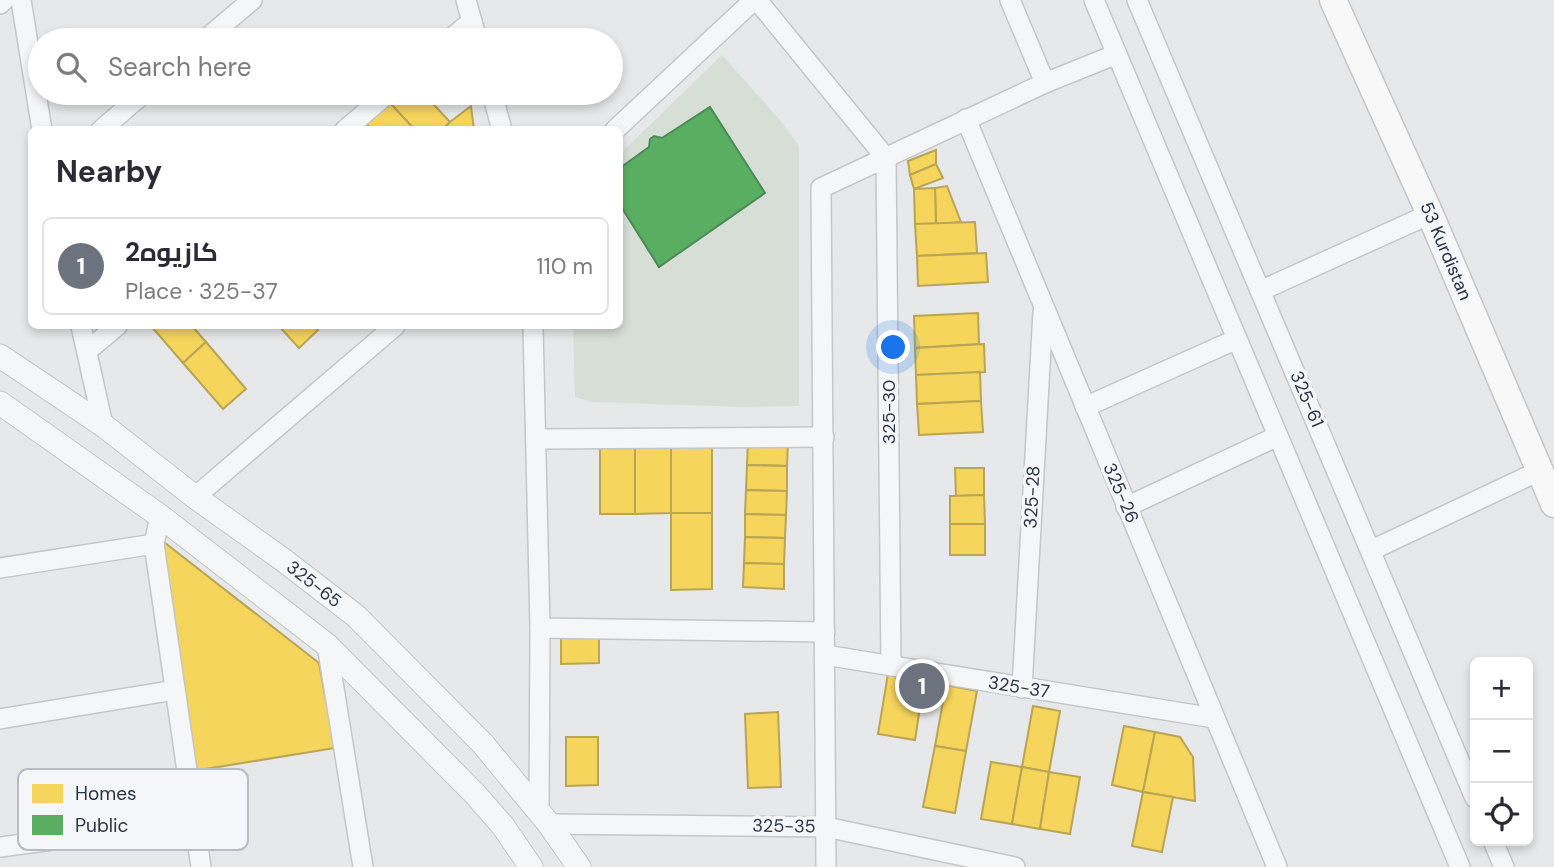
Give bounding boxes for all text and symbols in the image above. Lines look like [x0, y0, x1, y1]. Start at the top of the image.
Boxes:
search box [28, 28, 623, 105]
icon: search [52, 48, 90, 86]
text: Search here [108, 50, 251, 84]
text: Nearby [56, 152, 162, 191]
street label: 53 Kurdistan [1415, 198, 1477, 304]
text: كازيوه2 [125, 235, 218, 269]
text: 1 [77, 251, 85, 281]
text: 110 m [536, 251, 593, 281]
text: Place · 325-37 [125, 276, 278, 306]
your location [876, 330, 910, 364]
street label: 325-61 [1284, 367, 1330, 431]
street label: 325-30 [877, 380, 901, 444]
street label: 325-26 [1098, 459, 1144, 527]
street label: 325-28 [1018, 465, 1046, 529]
street label: 325-65 [282, 555, 346, 613]
map controls [1470, 657, 1533, 846]
button: + [1470, 657, 1533, 720]
pin: 1 [899, 660, 945, 712]
street label: 325-37 [987, 670, 1051, 704]
button: − [1470, 720, 1533, 783]
legend [18, 769, 248, 850]
text: Homes [75, 781, 136, 806]
button: locate [1470, 783, 1533, 846]
text: Public [75, 813, 128, 838]
street label: 325-35 [752, 813, 816, 839]

